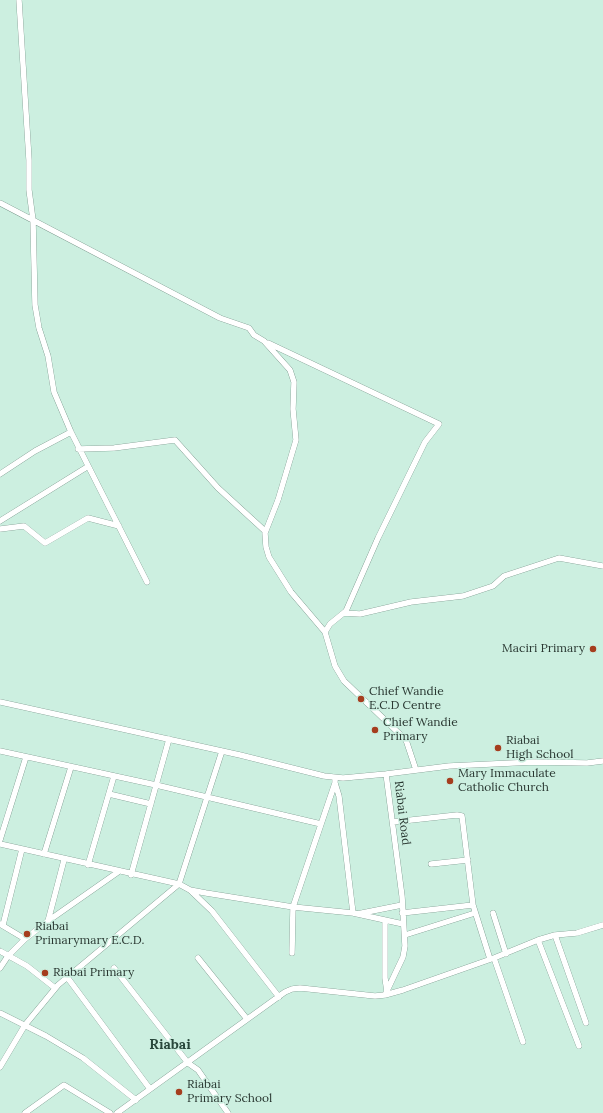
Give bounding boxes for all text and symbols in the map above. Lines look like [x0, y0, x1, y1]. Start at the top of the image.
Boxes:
place label: Maciri Primary [502, 642, 585, 656]
marker: Maciri Primary [588, 644, 598, 654]
place label: Chief Wandie E.C.D Centre [369, 685, 444, 713]
marker: Chief Wandie E.C.D Centre [356, 694, 366, 704]
place label: Chief Wandie Primary [383, 716, 458, 744]
marker: Chief Wandie Primary [370, 725, 380, 735]
place label: Riabai High School [506, 734, 574, 762]
marker: Riabai High School [493, 743, 503, 753]
place label: Mary Immaculate Catholic Church [458, 767, 556, 795]
marker: Mary Immaculate Catholic Church [445, 776, 455, 786]
street label: Riabai Road [391, 780, 413, 846]
place label: Riabai Primarymary E.C.D. [35, 920, 144, 948]
marker: Riabai Primarymary E.C.D. [22, 929, 32, 939]
place label: Riabai Primary [53, 966, 134, 980]
marker: Riabai Primary [40, 968, 50, 978]
district label: Riabai [149, 1037, 191, 1053]
place label: Riabai Primary School [187, 1078, 272, 1106]
marker: Riabai Primary School [174, 1087, 184, 1097]

